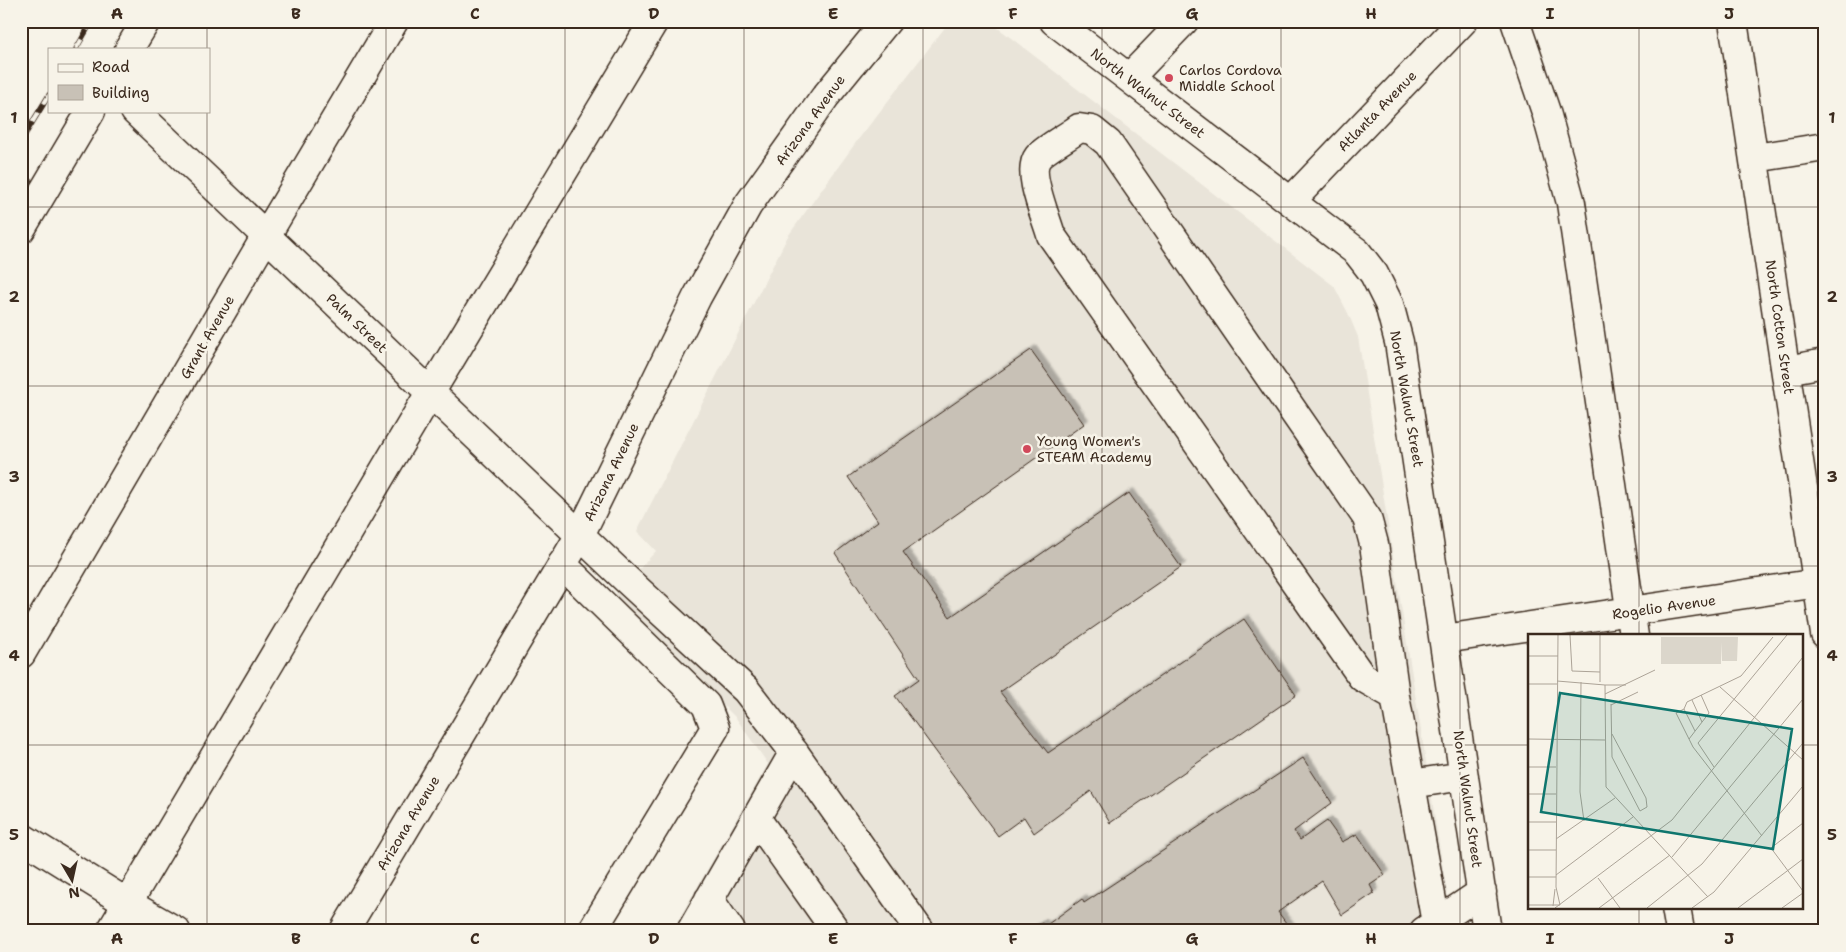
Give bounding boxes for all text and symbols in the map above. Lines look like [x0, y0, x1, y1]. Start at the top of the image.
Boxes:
text: A [111, 3, 123, 24]
text: B [291, 3, 301, 24]
text: C [470, 3, 480, 24]
text: D [648, 3, 660, 24]
text: E [828, 3, 838, 24]
text: F [1008, 3, 1018, 24]
text: G [1186, 3, 1199, 24]
text: H [1365, 3, 1377, 24]
text: I [1546, 3, 1555, 24]
text: J [1724, 3, 1734, 24]
street label: North Walnut Street [1087, 44, 1209, 142]
legend [48, 48, 210, 112]
text: Road [92, 57, 130, 77]
place label: Carlos Cordova Middle School [1179, 61, 1282, 95]
street label: Atlanta Avenue [1334, 67, 1420, 155]
street label: Arizona Avenue [771, 71, 849, 169]
marker: Carlos Cordova Middle School [1163, 72, 1175, 84]
text: Building [92, 83, 149, 103]
text: 1 [10, 107, 18, 128]
text: 1 [1828, 107, 1836, 128]
street label: North Cotton Street [1762, 259, 1798, 395]
text: 2 [8, 286, 20, 307]
text: 2 [1826, 286, 1838, 307]
street label: Palm Street [323, 289, 391, 357]
street label: Grant Avenue [176, 292, 238, 382]
street label: North Walnut Street [1386, 329, 1428, 469]
street label: Arizona Avenue [579, 420, 643, 524]
place label: Young Women's STEAM Academy [1037, 432, 1152, 466]
marker: Young Women's STEAM Academy [1021, 443, 1033, 455]
text: 3 [8, 466, 20, 487]
text: 3 [1826, 466, 1838, 487]
street label: Rogelio Avenue [1611, 591, 1717, 623]
inset map [1528, 634, 1804, 910]
text: 4 [8, 645, 20, 666]
text: 4 [1826, 645, 1838, 666]
street label: North Walnut Street [1449, 729, 1487, 869]
street label: Arizona Avenue [373, 772, 443, 874]
text: 5 [9, 824, 19, 845]
text: 5 [1827, 824, 1837, 845]
north arrow [48, 854, 98, 904]
text: N [67, 883, 81, 903]
text: A [111, 928, 123, 949]
text: B [291, 928, 301, 949]
text: C [470, 928, 480, 949]
text: D [648, 928, 660, 949]
text: E [828, 928, 838, 949]
text: F [1008, 928, 1018, 949]
text: G [1186, 928, 1199, 949]
text: H [1365, 928, 1377, 949]
text: I [1546, 928, 1555, 949]
text: J [1724, 928, 1734, 949]

